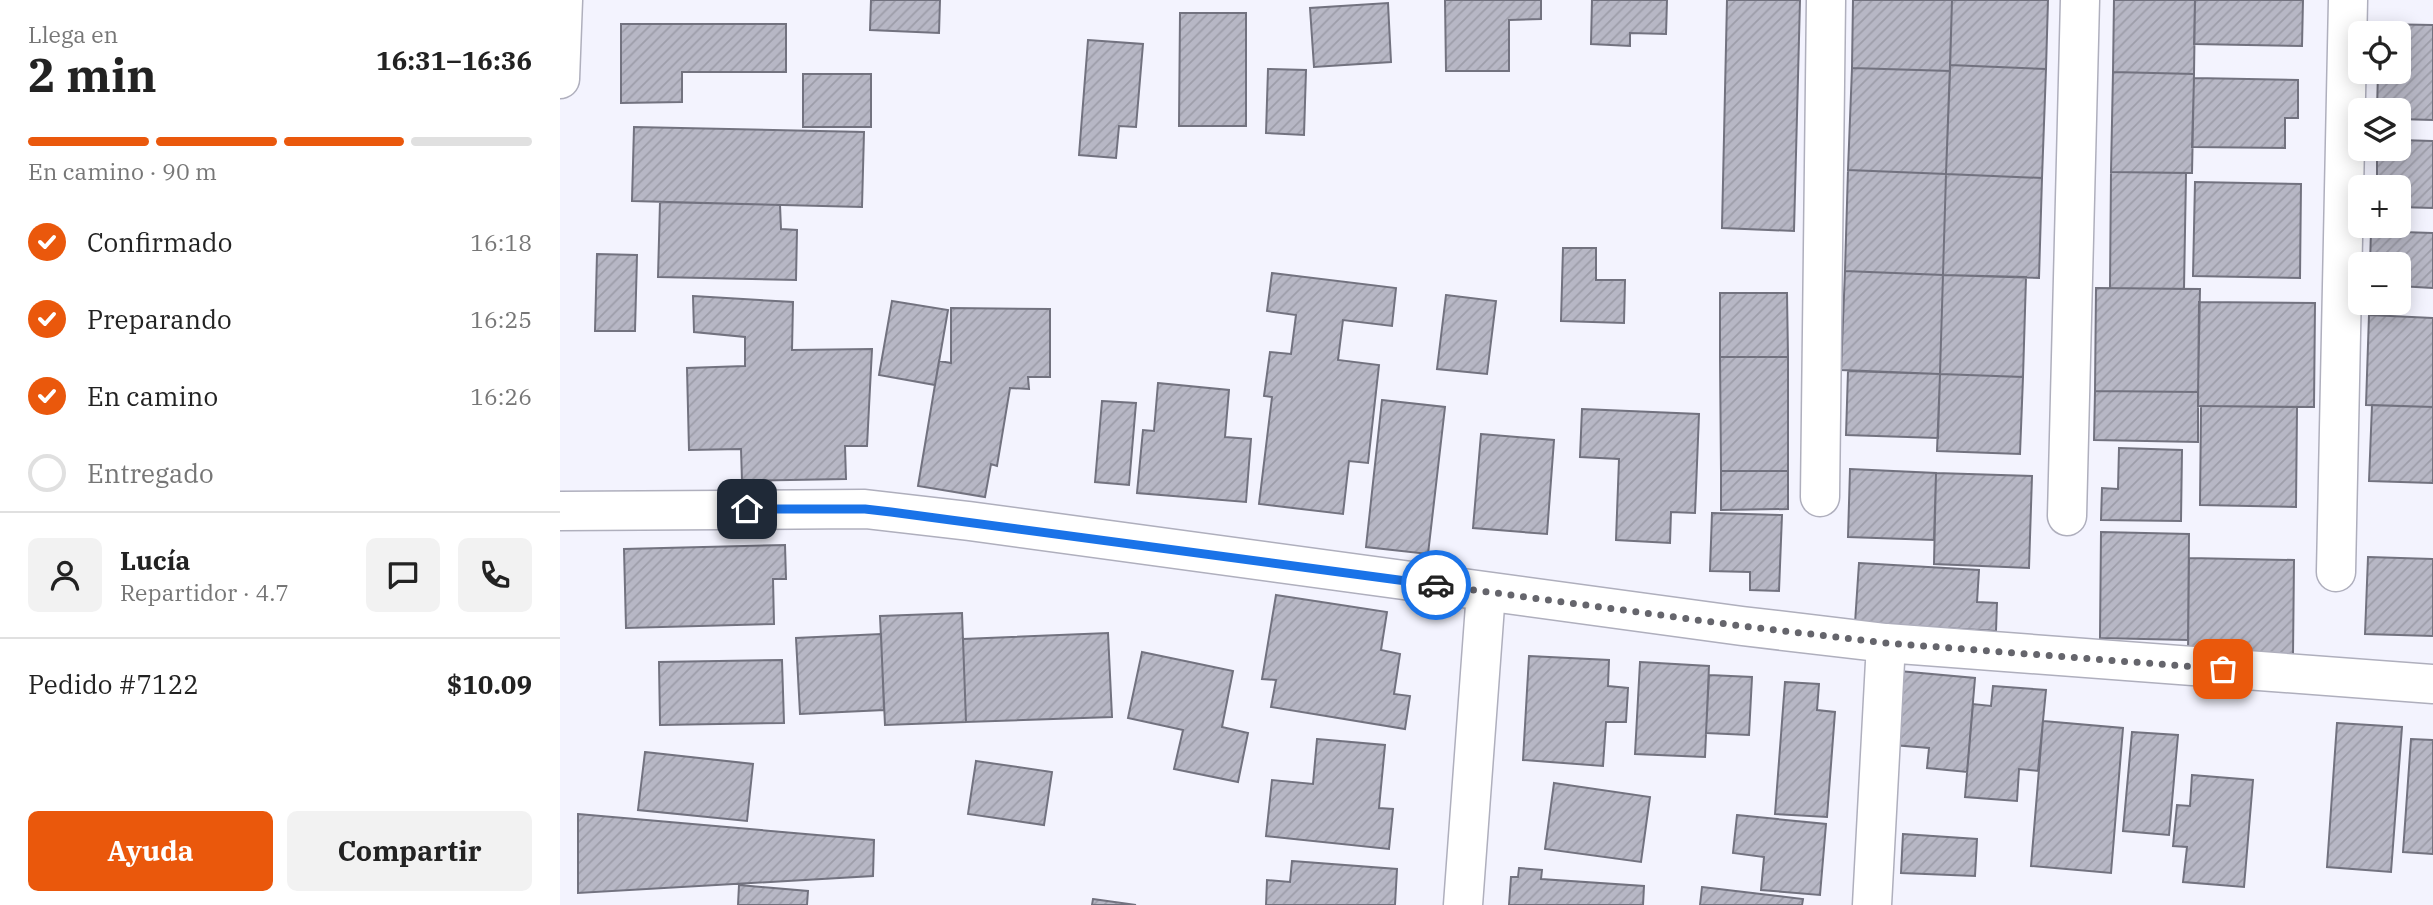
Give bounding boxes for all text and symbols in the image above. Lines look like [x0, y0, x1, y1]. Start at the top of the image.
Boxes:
text: Llega en [28, 19, 118, 49]
map controls [2348, 21, 2411, 315]
button: locate [2348, 21, 2411, 84]
text: 16:31–16:36 [376, 43, 532, 77]
text: 2 min [28, 45, 157, 105]
button: layers [2348, 98, 2411, 161]
text: En camino · 90 m [28, 156, 217, 186]
button: + [2348, 175, 2411, 238]
icon: check [28, 223, 66, 261]
text: Confirmado [87, 225, 232, 259]
text: 16:18 [470, 227, 532, 257]
button: − [2348, 252, 2411, 315]
icon: check [28, 300, 66, 338]
text: Preparando [87, 302, 232, 336]
text: 16:25 [470, 304, 532, 334]
icon: check [28, 377, 66, 415]
text: En camino [87, 379, 218, 413]
text: 16:26 [470, 381, 532, 411]
text: Entregado [87, 456, 214, 490]
pin [717, 479, 777, 539]
icon: home [728, 490, 766, 528]
button: person [28, 538, 102, 612]
button: chat [366, 538, 440, 612]
button: phone [458, 538, 532, 612]
text: Lucía [120, 543, 190, 577]
courier [1401, 550, 1471, 620]
icon: car [1417, 566, 1455, 604]
text: Repartidor · 4.7 [120, 577, 289, 607]
pin [2193, 639, 2253, 699]
icon: bag [2204, 650, 2242, 688]
text: Pedido #7122 [28, 667, 199, 701]
text: $10.09 [447, 667, 532, 701]
button: Ayuda [28, 811, 273, 891]
button: Compartir [287, 811, 532, 891]

